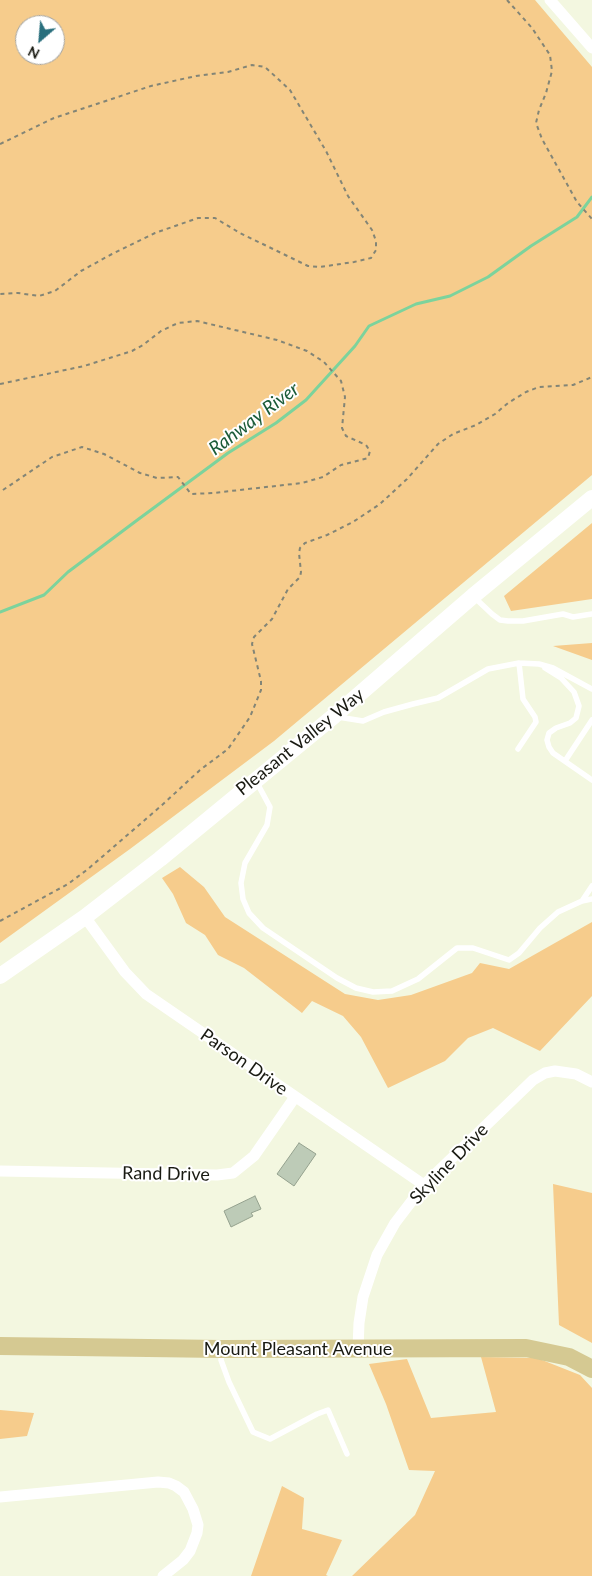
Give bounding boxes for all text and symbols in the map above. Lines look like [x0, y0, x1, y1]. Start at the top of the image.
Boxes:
north arrow [15, 15, 65, 65]
text: N [25, 43, 42, 63]
water label: Rahway River [204, 378, 304, 460]
street label: Pleasant Valley Way [232, 684, 368, 800]
street label: Parson Drive [196, 1024, 292, 1100]
street label: Skyline Drive [405, 1119, 493, 1209]
street label: Rand Drive [122, 1162, 210, 1186]
street label: Mount Pleasant Avenue [204, 1338, 392, 1360]

